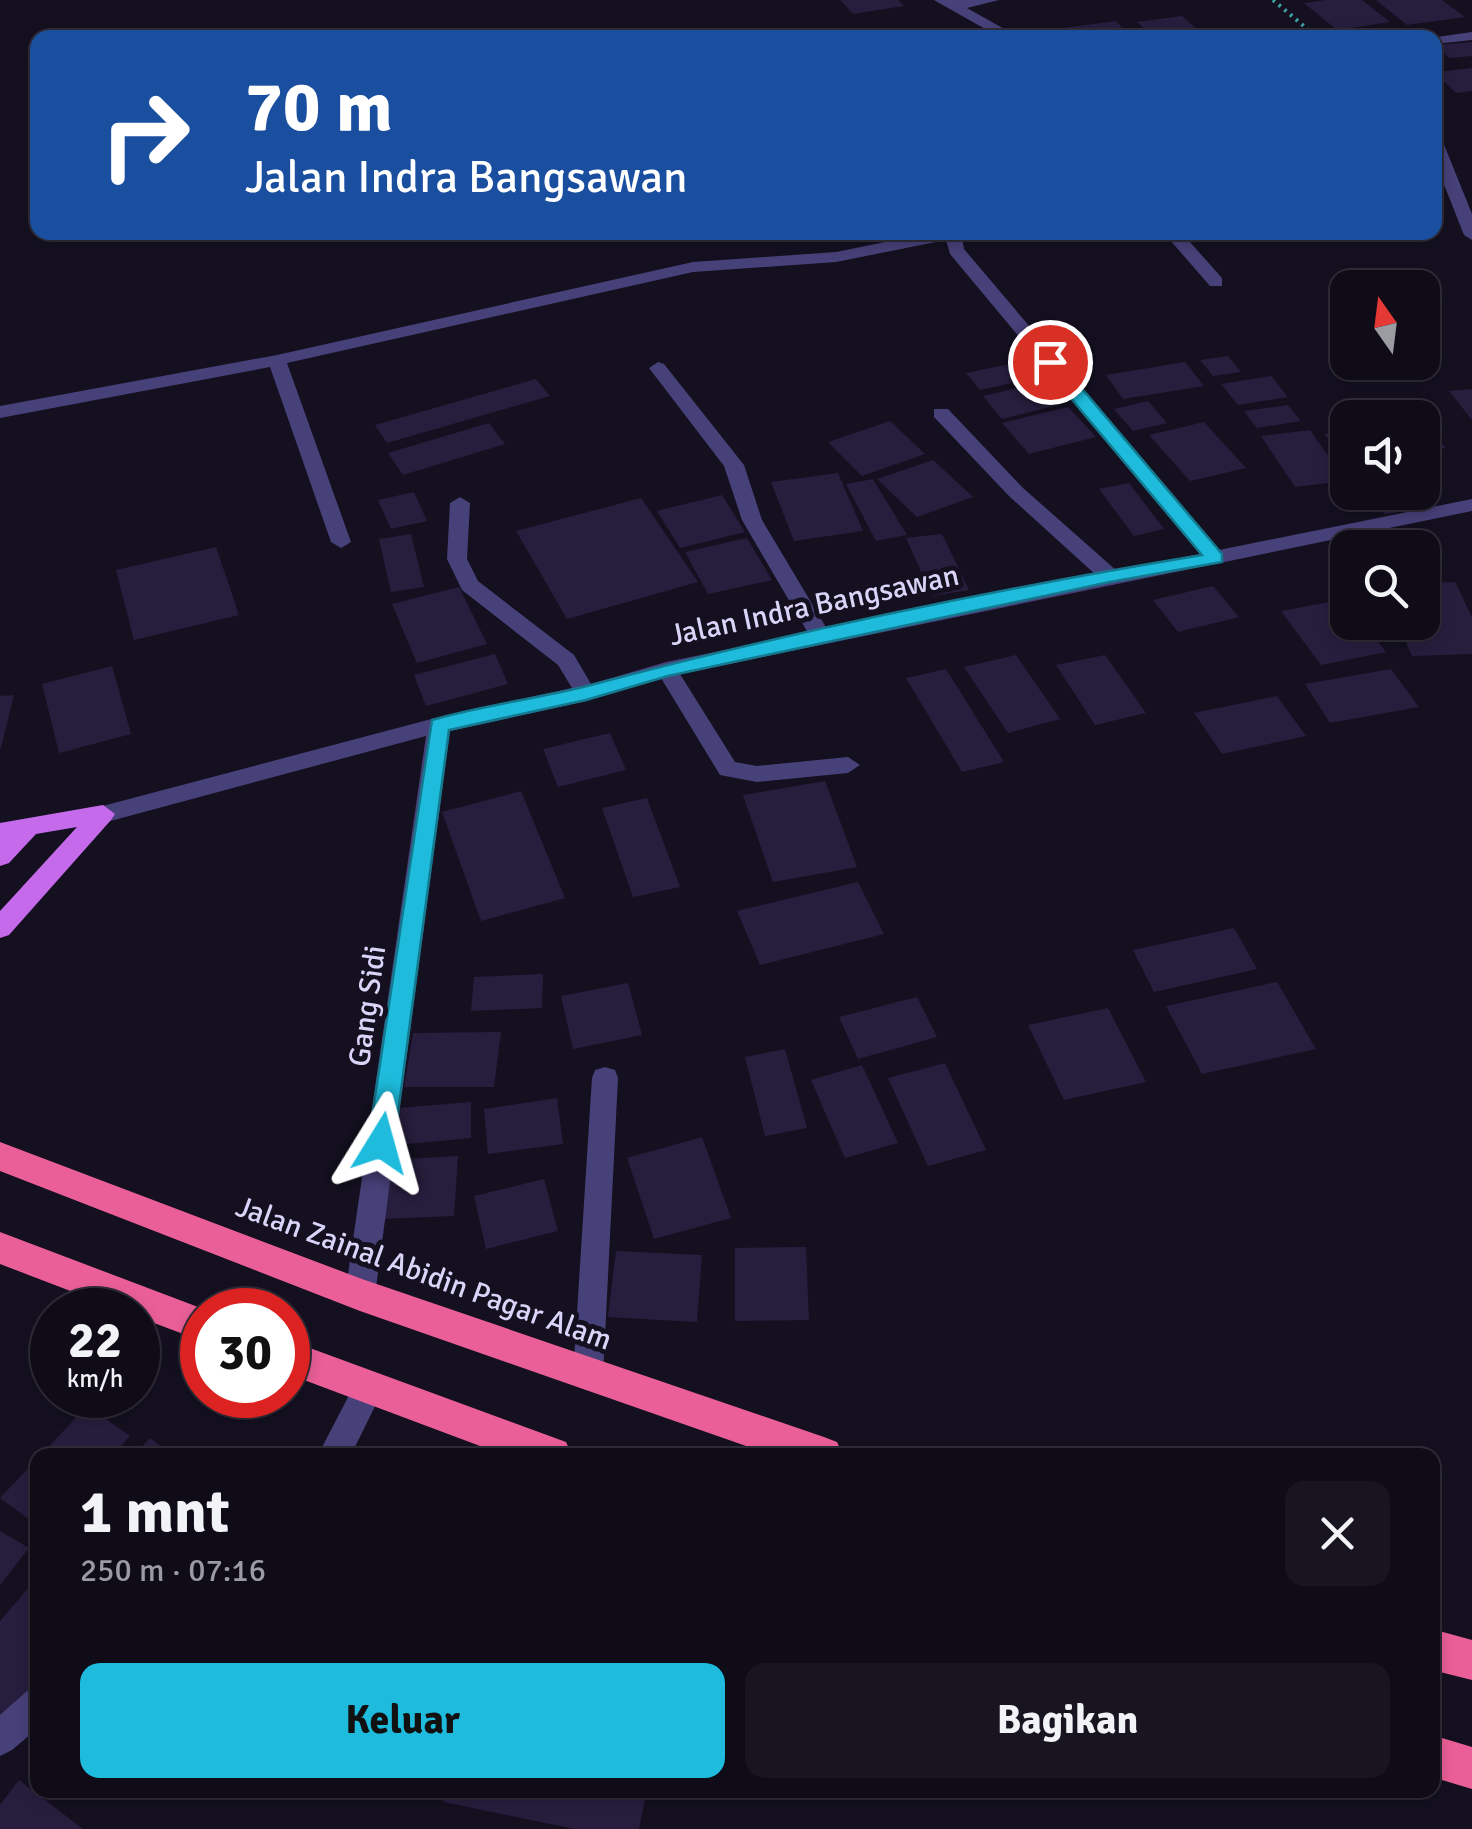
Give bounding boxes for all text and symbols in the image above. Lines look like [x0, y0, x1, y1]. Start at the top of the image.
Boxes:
text: 70 m [245, 64, 393, 150]
icon: right [80, 70, 210, 200]
text: Jalan Indra Bangsawan [245, 150, 688, 205]
north arrow [1330, 270, 1440, 380]
map controls [1330, 270, 1440, 640]
pin [1008, 320, 1093, 405]
icon: arrive [1023, 335, 1078, 390]
button: sound [1330, 400, 1440, 510]
button: search [1330, 530, 1440, 640]
street label: Jalan Indra Bangsawan [666, 557, 962, 654]
street label: Gang Sidi [341, 943, 394, 1069]
position arrow [329, 1091, 433, 1195]
street label: Jalan Zainal Abidin Pagar Alam [231, 1188, 617, 1359]
speed limit sign: 30 [180, 1288, 310, 1418]
text: 22 [68, 1310, 122, 1372]
text: km/h [67, 1363, 123, 1394]
text: 1 mnt [80, 1476, 229, 1550]
button: close [1285, 1481, 1390, 1586]
text: 250 m · 07:16 [80, 1551, 266, 1590]
button: Keluar [80, 1663, 725, 1778]
button: Bagikan [745, 1663, 1390, 1778]

